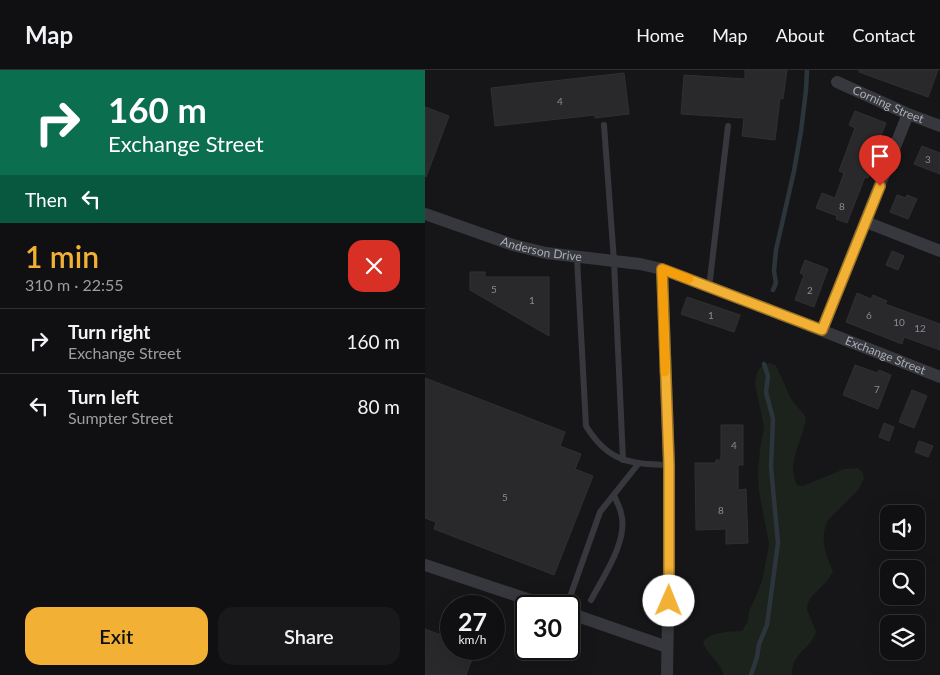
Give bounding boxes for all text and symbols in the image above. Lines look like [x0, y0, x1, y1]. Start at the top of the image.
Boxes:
text: Map [25, 20, 73, 49]
text: Home [636, 24, 684, 46]
text: Map [712, 24, 748, 46]
text: About [776, 24, 825, 46]
text: Contact [853, 24, 915, 46]
street label: Corning Street [850, 82, 927, 127]
text: 160 m [108, 88, 207, 130]
icon: right [25, 90, 90, 155]
house number: 4 [557, 95, 563, 107]
text: Exchange Street [108, 130, 264, 157]
pin [859, 135, 901, 186]
icon: arrive [866, 142, 894, 170]
house number: 3 [925, 153, 931, 165]
icon: left [77, 185, 105, 213]
text: Then [25, 188, 67, 211]
house number: 8 [839, 200, 845, 212]
street label: Anderson Drive [499, 233, 583, 264]
text: 1 min [25, 238, 99, 274]
button: close [348, 240, 400, 292]
text: 310 m · 22:55 [25, 275, 124, 294]
house number: 5 [491, 283, 497, 295]
house number: 2 [807, 284, 813, 296]
house number: 1 [529, 294, 535, 306]
house number: 1 [708, 309, 714, 321]
house number: 6 [866, 309, 872, 321]
house number: 10 [893, 316, 905, 328]
text: Turn right [68, 320, 150, 343]
house number: 12 [914, 322, 926, 334]
icon: right [25, 327, 53, 355]
text: 160 m [346, 330, 400, 353]
street label: Exchange Street [843, 333, 928, 378]
text: Exchange Street [68, 343, 181, 362]
house number: 7 [874, 383, 880, 395]
text: Turn left [68, 385, 139, 408]
icon: left [25, 392, 53, 420]
text: 80 m [357, 395, 400, 418]
text: Sumpter Street [68, 408, 173, 427]
house number: 4 [731, 439, 737, 451]
house number: 5 [502, 491, 508, 503]
house number: 8 [718, 504, 724, 516]
map controls [880, 505, 925, 660]
button: sound [880, 505, 925, 550]
button: search [880, 560, 925, 605]
position arrow [642, 574, 694, 626]
speed limit sign: 30 [515, 595, 580, 660]
text: 27 [458, 606, 487, 636]
button: Exit [25, 607, 208, 665]
button: Share [218, 607, 400, 665]
button: layers [880, 615, 925, 660]
text: km/h [458, 632, 487, 647]

